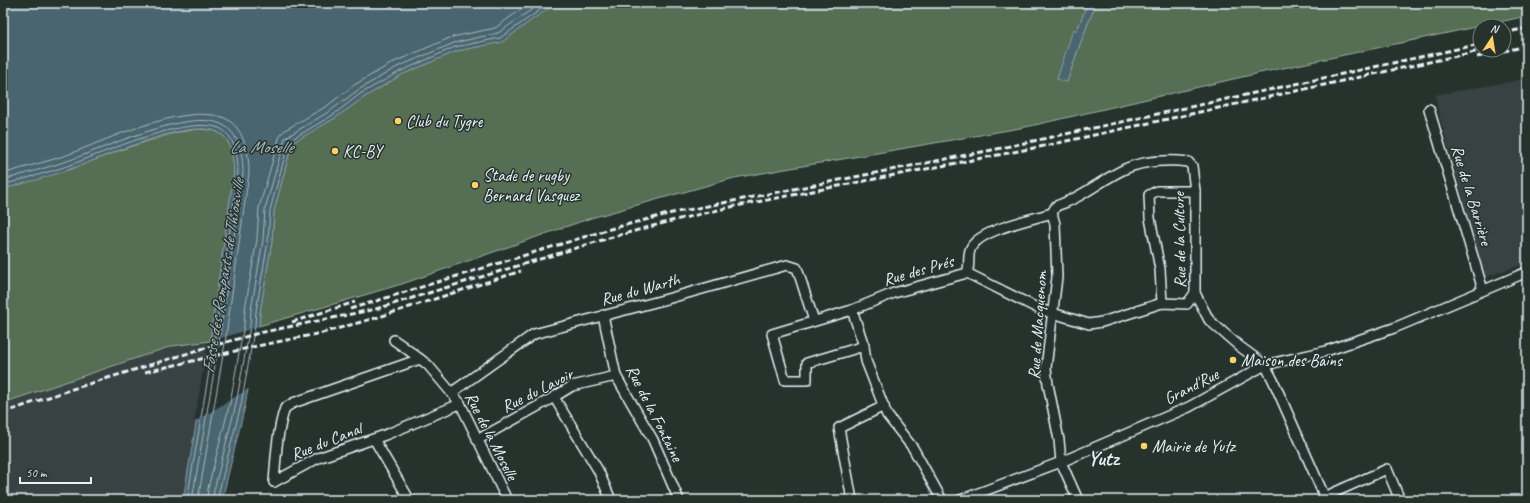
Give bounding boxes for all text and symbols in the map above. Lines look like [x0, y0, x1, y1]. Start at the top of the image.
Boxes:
north arrow [1472, 18, 1512, 58]
text: N [1489, 21, 1501, 36]
place label: Club du Tygre [406, 111, 484, 132]
marker: Club du Tygre [393, 116, 403, 126]
water label: La Moselle [229, 136, 296, 158]
place label: KC-BY [343, 141, 384, 162]
street label: Rue de la Barrière [1446, 143, 1497, 249]
marker: KC-BY [330, 146, 340, 156]
place label: Stade de rugby Bernard Vasquez [483, 165, 581, 206]
water label: Fosse des Remparts de Thionville [197, 174, 250, 375]
marker: Stade de rugby Bernard Vasquez [470, 180, 480, 190]
street label: Rue de la Culture [1168, 190, 1191, 288]
street label: Rue des Prés [881, 250, 958, 290]
street label: Rue de Macquenom [1023, 268, 1052, 380]
street label: Rue du Warth [598, 269, 683, 310]
place label: Maison des Bains [1241, 350, 1344, 371]
marker: Maison des Bains [1228, 355, 1238, 365]
street label: Rue de la Fontaine [621, 362, 688, 466]
street label: Rue du Lavoir [498, 363, 578, 417]
street label: Grand'Rue [1160, 363, 1223, 409]
street label: Rue de la Moselle [460, 389, 523, 485]
street label: Rue du Canal [288, 417, 368, 465]
place label: Mairie de Yutz [1152, 436, 1237, 457]
marker: Mairie de Yutz [1139, 441, 1149, 451]
district label: Yutz [1088, 445, 1121, 471]
scale bar [20, 459, 91, 485]
text: 50 m [26, 465, 48, 481]

